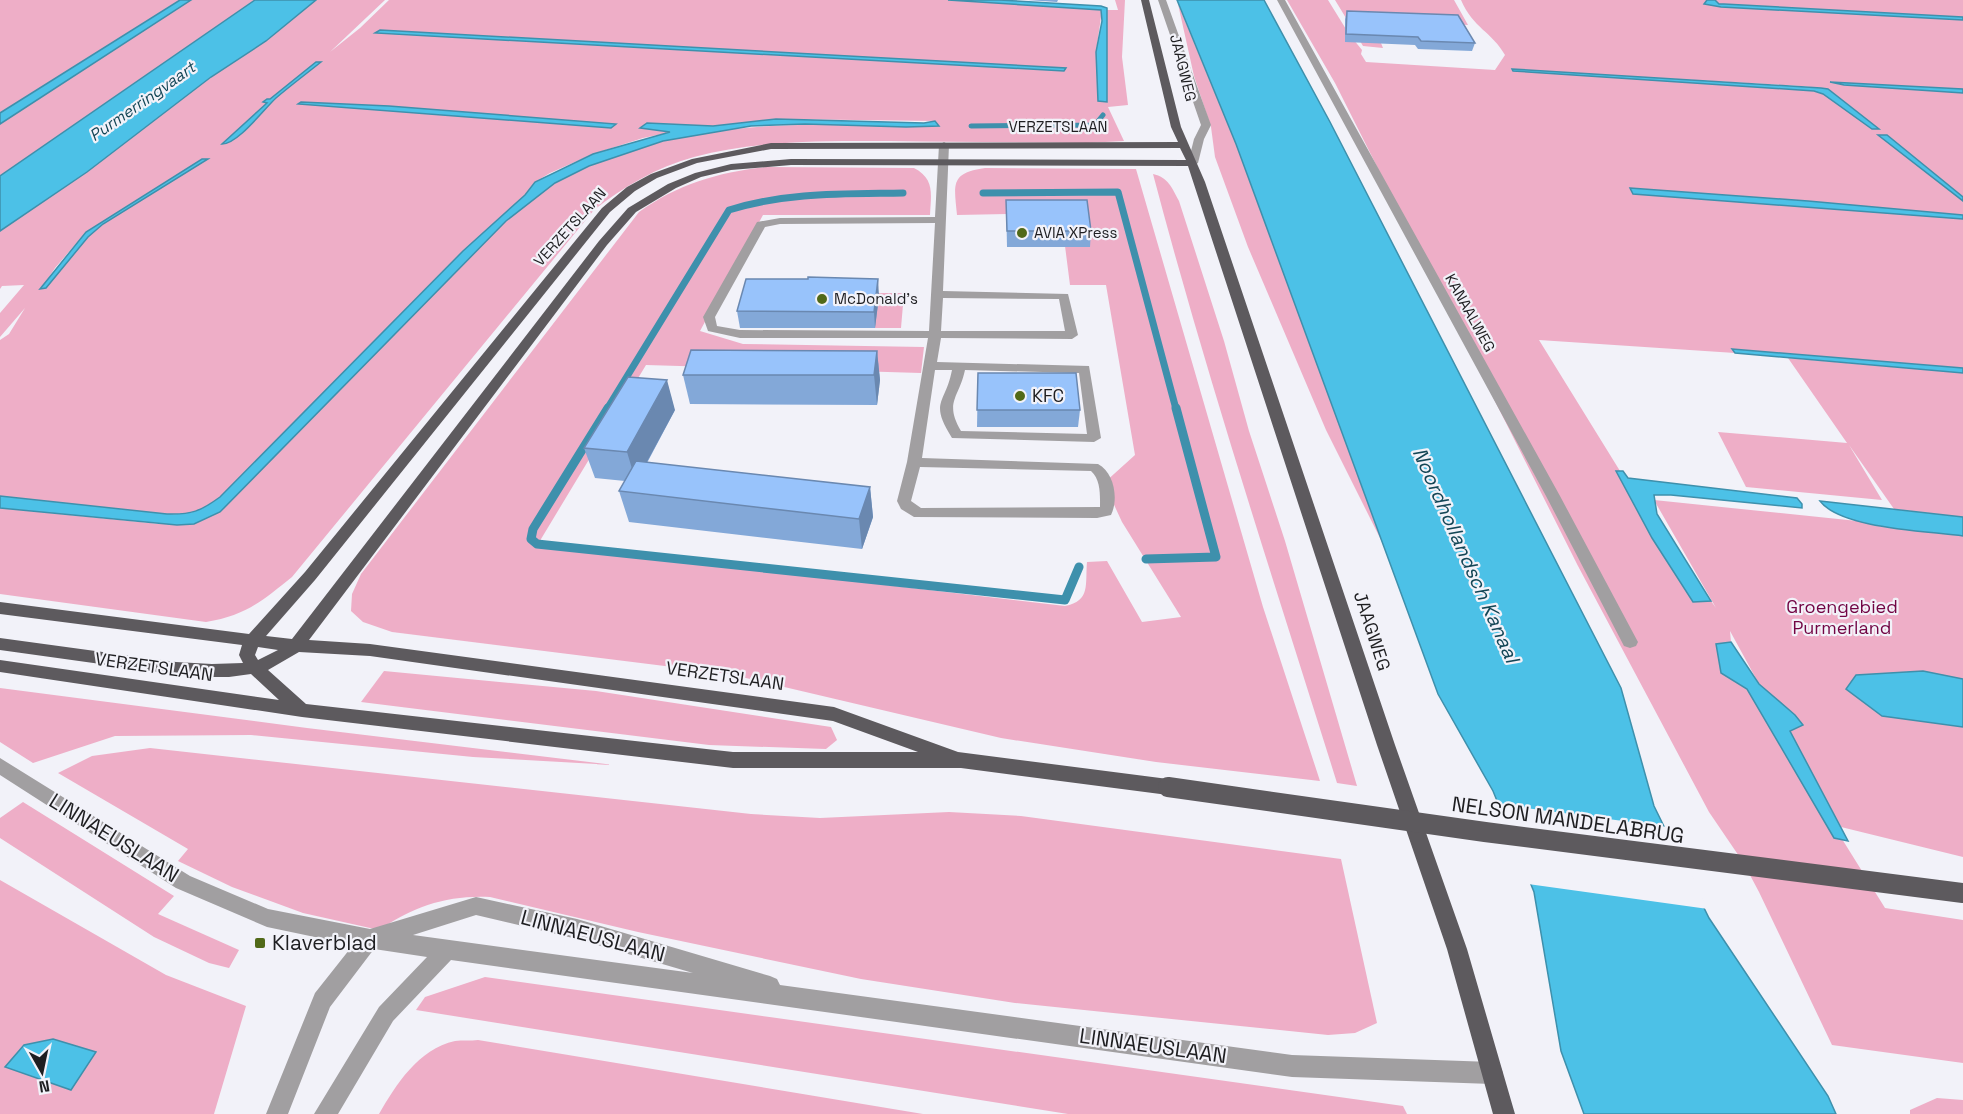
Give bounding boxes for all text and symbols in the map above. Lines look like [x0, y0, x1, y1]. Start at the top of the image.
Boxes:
street label: JAAGWEG [1166, 32, 1201, 103]
water label: Purmerringvaart [85, 56, 201, 146]
street label: VERZETSLAAN [1008, 117, 1108, 136]
street label: VERZETSLAAN [529, 183, 610, 270]
place label: AVIA XPress [1034, 223, 1117, 242]
marker: AVIA XPress [1015, 226, 1029, 240]
street label: KANAALWEG [1441, 270, 1500, 355]
place label: McDonald's [834, 289, 918, 308]
marker: McDonald's [815, 292, 829, 306]
place label: KFC [1032, 384, 1064, 407]
marker: KFC [1013, 389, 1027, 403]
water label: Noordhollandsch Kanaal [1407, 443, 1526, 669]
street label: JAAGWEG [1349, 588, 1396, 674]
park label: Groengebied Purmerland [1786, 595, 1898, 639]
street label: VERZETSLAAN [94, 647, 215, 686]
street label: VERZETSLAAN [665, 656, 786, 695]
street label: LINNAEUSLAAN [44, 787, 184, 888]
street label: NELSON MANDELABRUG [1450, 790, 1686, 849]
street label: LINNAEUSLAAN [518, 903, 668, 968]
place label: Klaverblad [272, 929, 377, 956]
marker: Klaverblad [253, 936, 267, 950]
street label: LINNAEUSLAAN [1078, 1022, 1228, 1069]
north arrow [12, 1042, 72, 1102]
text: N [37, 1075, 51, 1098]

